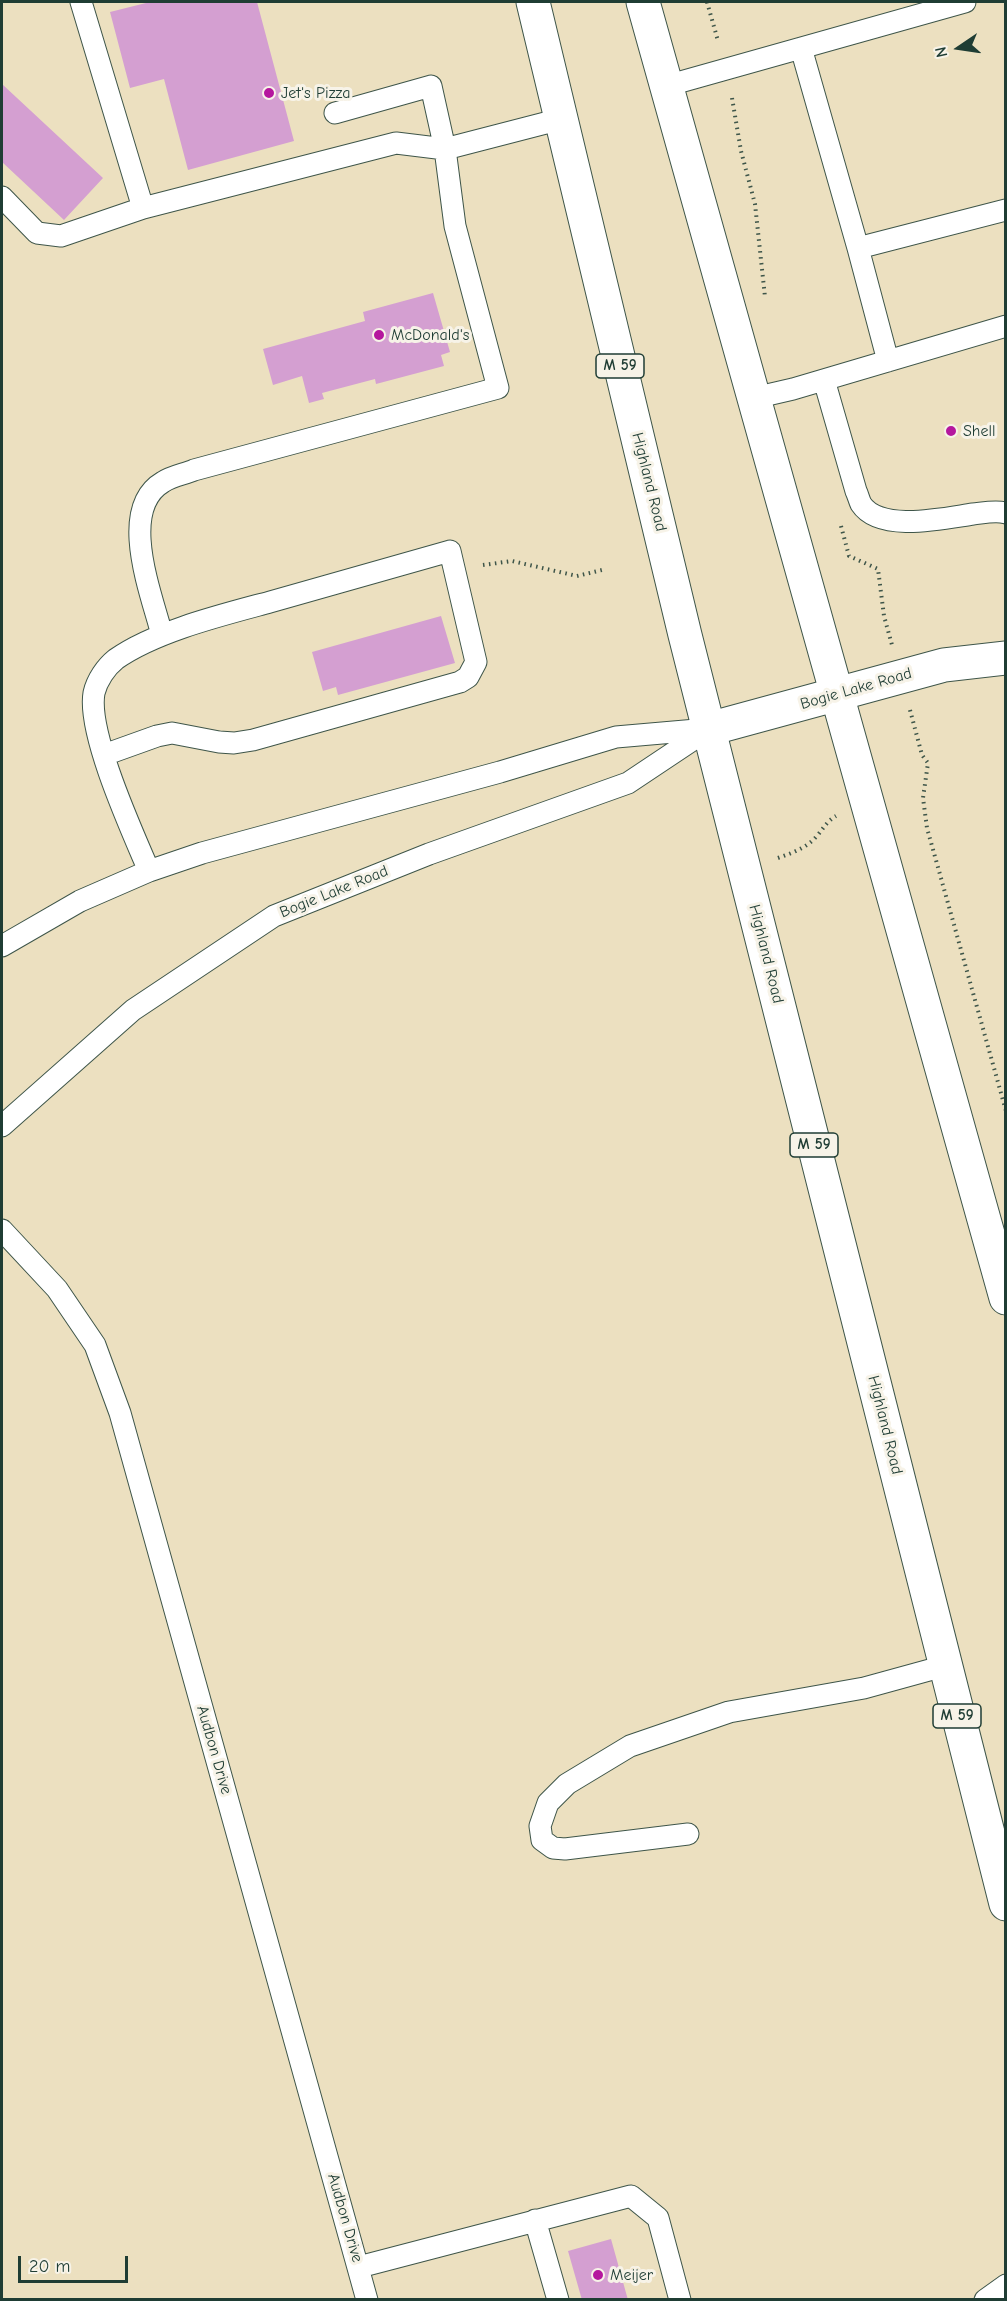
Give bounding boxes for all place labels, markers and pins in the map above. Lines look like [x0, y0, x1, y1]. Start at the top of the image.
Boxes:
place label: Jet's Pizza [281, 83, 350, 103]
marker: Jet's Pizza [262, 86, 276, 100]
place label: McDonald's [391, 325, 470, 345]
marker: McDonald's [372, 328, 386, 342]
place label: Shell [963, 421, 995, 441]
marker: Shell [944, 424, 958, 438]
place label: Meijer [610, 2265, 653, 2285]
marker: Meijer [591, 2268, 605, 2282]

